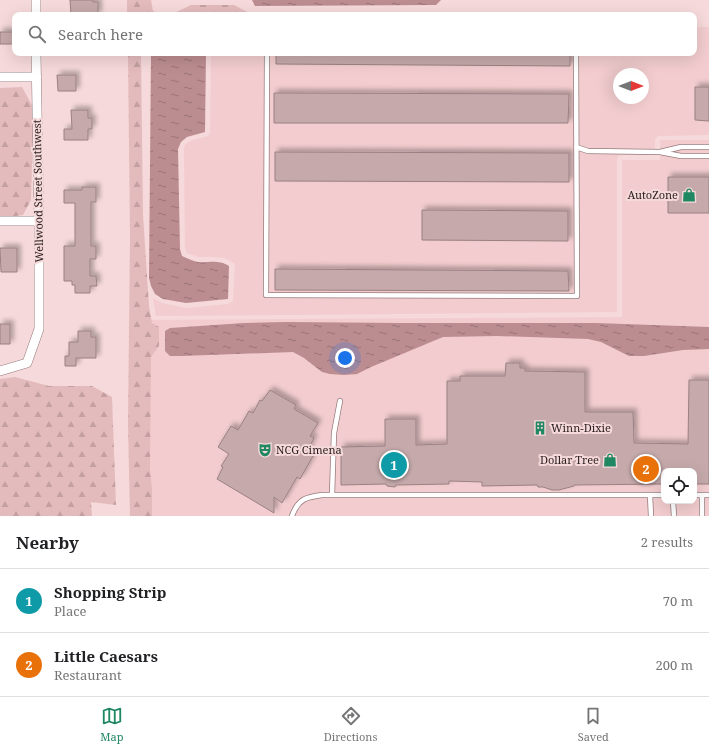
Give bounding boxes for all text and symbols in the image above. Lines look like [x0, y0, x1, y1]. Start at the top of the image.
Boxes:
search box [12, 12, 697, 56]
icon: search [26, 23, 48, 45]
text: Search here [58, 24, 143, 44]
north arrow [613, 68, 649, 104]
street label: Wellwood Street Southwest [29, 119, 46, 263]
place label: AutoZone [627, 187, 678, 202]
shop icon: AutoZone [681, 187, 697, 203]
your location [335, 348, 355, 368]
building icon: Winn-Dixie [532, 420, 548, 436]
place label: Winn-Dixie [551, 420, 611, 435]
theatre icon: NCG Cimena [257, 442, 273, 458]
place label: NCG Cimena [276, 442, 342, 457]
pin: 1 [381, 450, 407, 480]
place label: Dollar Tree [540, 452, 599, 467]
shop icon: Dollar Tree [602, 452, 618, 468]
pin: 2 [633, 454, 659, 484]
map controls [661, 468, 697, 504]
button: locate [661, 468, 697, 504]
text: Nearby [16, 531, 79, 554]
text: 2 results [641, 533, 693, 551]
text: Shopping Strip [54, 582, 166, 602]
text: 1 [25, 592, 33, 610]
text: 70 m [663, 592, 693, 610]
text: Place [54, 602, 87, 620]
text: Little Caesars [54, 646, 158, 666]
text: 2 [25, 656, 33, 674]
text: 200 m [656, 656, 693, 674]
text: Restaurant [54, 666, 122, 684]
tab: Map [100, 705, 123, 744]
tab: Directions [324, 705, 377, 744]
tab: Saved [578, 705, 609, 744]

